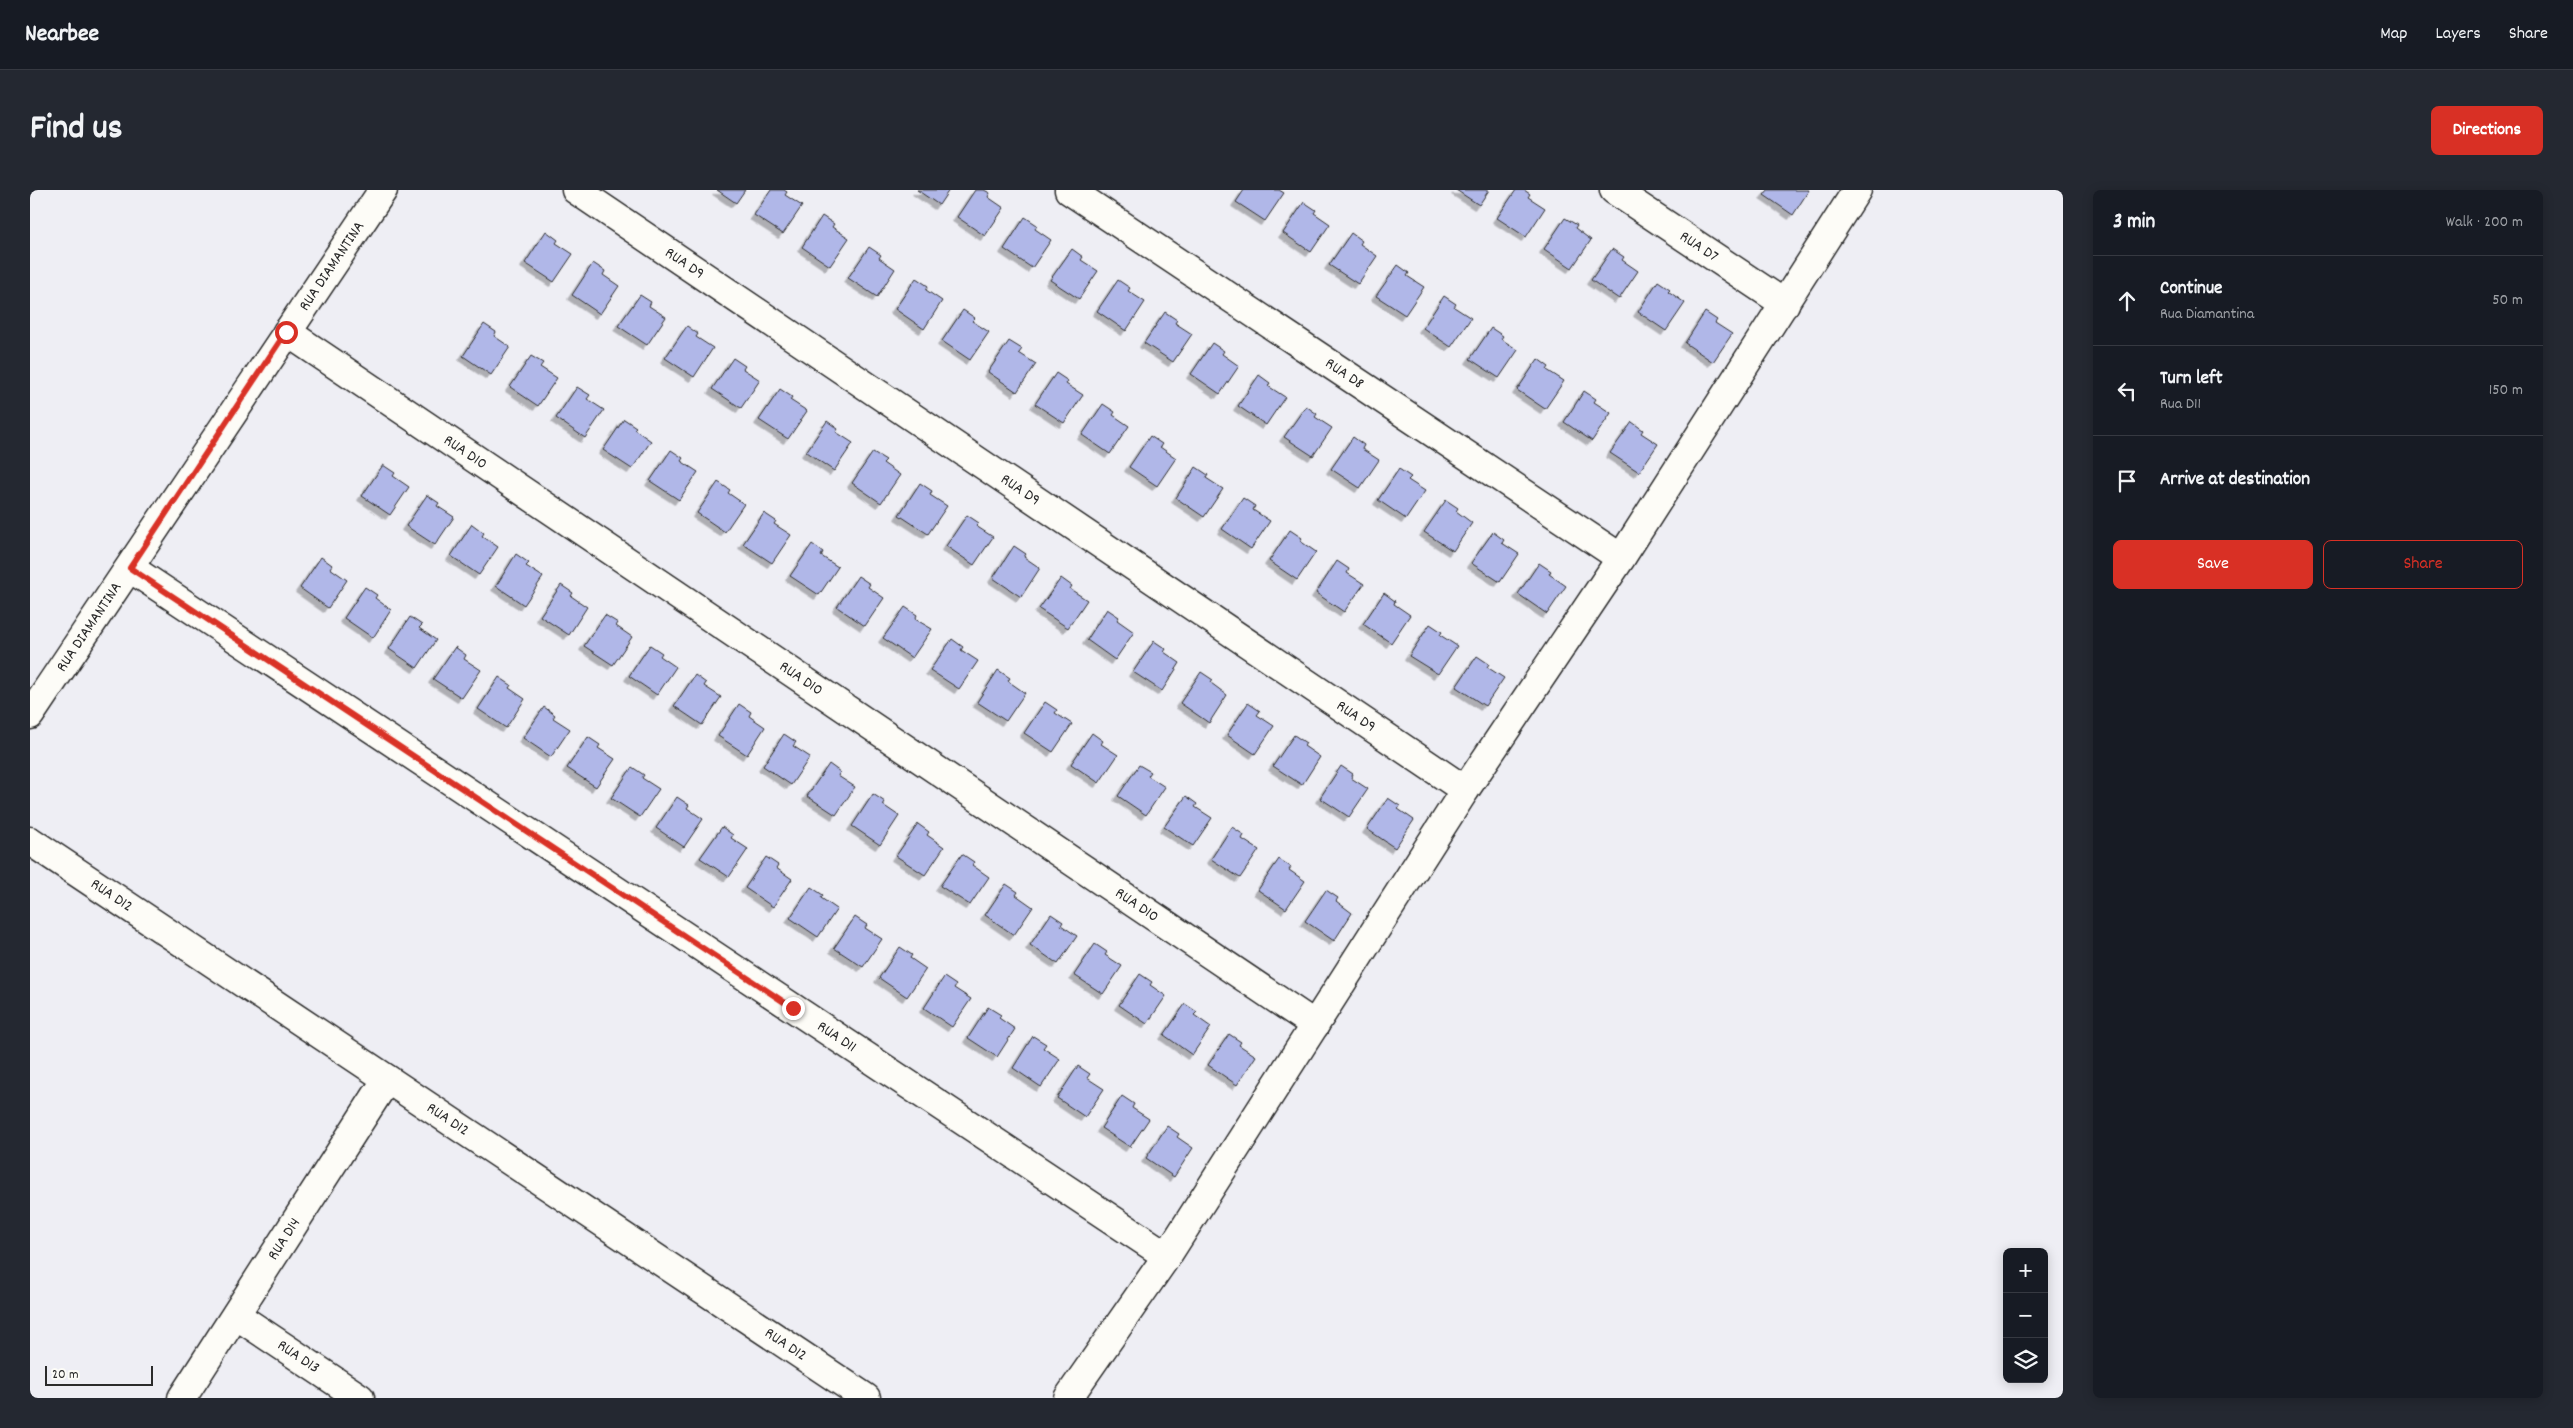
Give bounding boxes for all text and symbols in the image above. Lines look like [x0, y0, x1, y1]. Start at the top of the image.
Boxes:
text: Nearbee [25, 18, 99, 52]
text: Map [2380, 22, 2407, 47]
text: Layers [2435, 22, 2481, 47]
text: Share [2509, 22, 2548, 47]
text: Find us [30, 105, 122, 155]
button: Directions [2431, 106, 2543, 155]
text: 3 min [2113, 208, 2155, 238]
text: Walk · 200 m [2446, 211, 2523, 234]
street label: RUA DIAMANTINA [293, 216, 371, 316]
street label: RUA D7 [1675, 225, 1723, 268]
street label: RUA D9 [660, 242, 709, 285]
text: Continue [2160, 276, 2222, 303]
icon: ahead [2113, 287, 2141, 315]
text: 50 m [2492, 289, 2523, 312]
text: Rua Diamantina [2160, 303, 2254, 326]
route start [275, 321, 298, 344]
street label: RUA D8 [1320, 352, 1369, 395]
text: Turn left [2160, 366, 2223, 393]
icon: left [2113, 377, 2141, 405]
text: 150 m [2489, 379, 2523, 402]
text: Rua D11 [2160, 393, 2201, 416]
street label: RUA D10 [439, 429, 492, 475]
icon: arrive [2113, 467, 2141, 495]
text: Arrive at destination [2160, 467, 2310, 494]
street label: RUA D9 [996, 468, 1045, 512]
button: Save [2113, 540, 2313, 589]
button: Share [2323, 540, 2523, 589]
street label: RUA DIAMANTINA [51, 577, 128, 677]
street label: RUA D10 [775, 655, 828, 702]
street label: RUA D9 [1332, 695, 1380, 738]
street label: RUA D12 [86, 873, 137, 918]
street label: RUA D10 [1110, 882, 1163, 928]
route end [782, 997, 805, 1020]
street label: RUA D11 [812, 1015, 861, 1058]
street label: RUA D12 [422, 1097, 474, 1142]
street label: RUA D14 [262, 1213, 306, 1265]
map controls [2003, 1248, 2048, 1383]
button: + [2003, 1248, 2048, 1293]
button: − [2003, 1293, 2048, 1338]
street label: RUA D12 [760, 1322, 811, 1367]
street label: RUA D13 [272, 1334, 324, 1379]
button: layers [2003, 1338, 2048, 1383]
scale bar [45, 1363, 152, 1386]
text: 20 m [52, 1365, 79, 1385]

